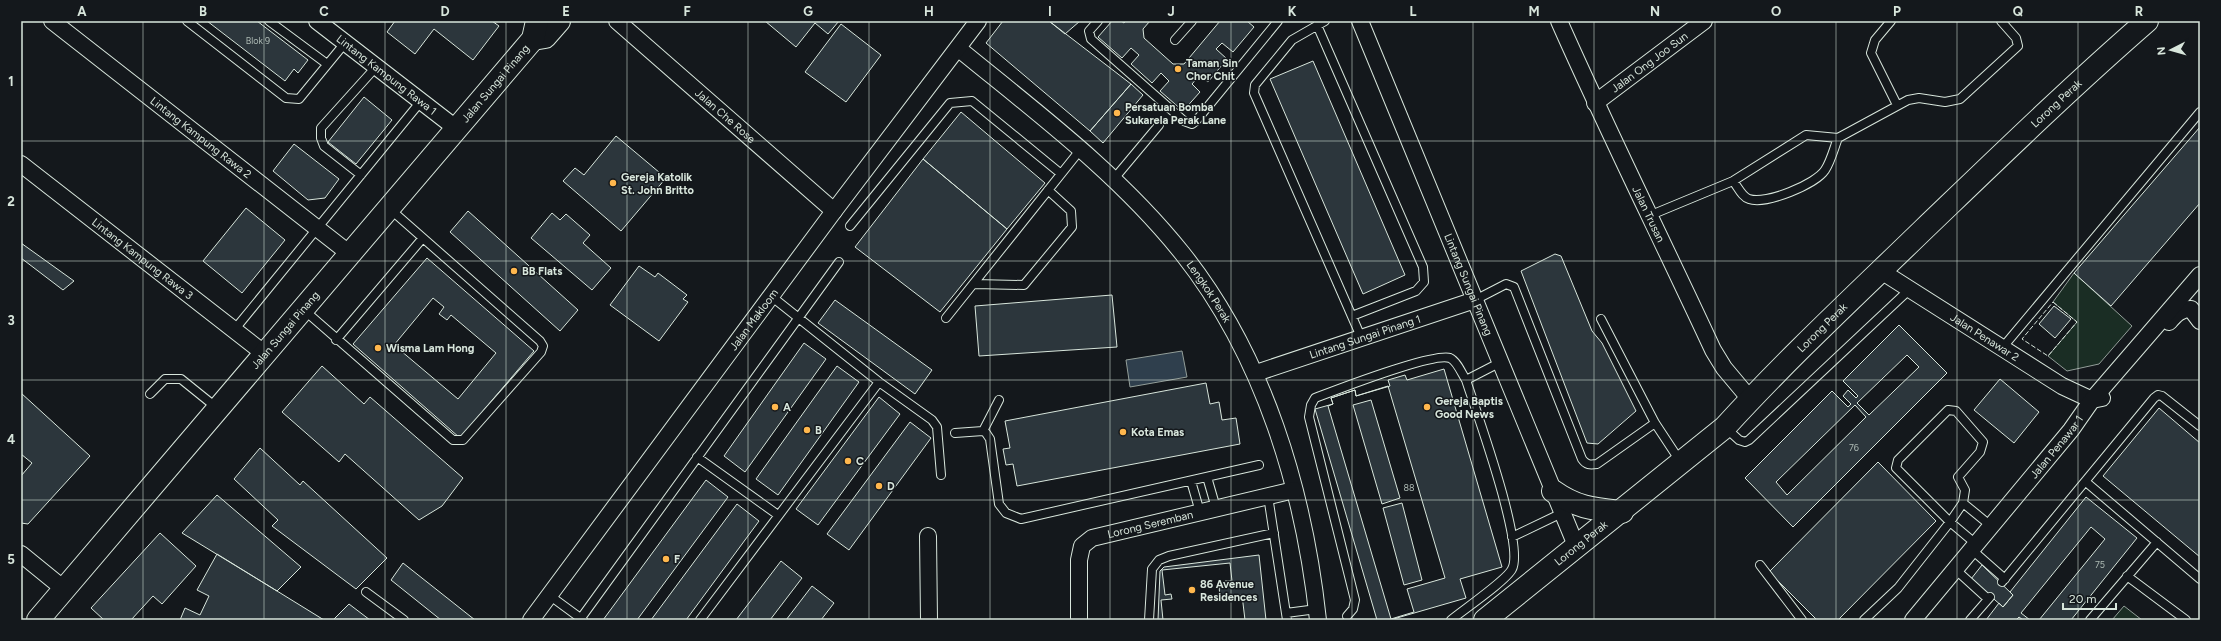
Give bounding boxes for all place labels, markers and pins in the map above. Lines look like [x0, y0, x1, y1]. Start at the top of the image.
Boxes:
place label: Taman Sin Chor Chit [1186, 57, 1238, 83]
marker: Taman Sin Chor Chit [1173, 64, 1183, 74]
place label: Persatuan Bomba Sukarela Perak Lane [1125, 101, 1226, 127]
marker: Persatuan Bomba Sukarela Perak Lane [1112, 108, 1122, 118]
place label: Gereja Katolik St. John Britto [621, 171, 695, 197]
marker: Gereja Katolik St. John Britto [608, 178, 618, 188]
place label: BB Flats [522, 265, 562, 278]
marker: BB Flats [509, 266, 519, 276]
place label: Wisma Lam Hong [386, 342, 474, 355]
marker: Wisma Lam Hong [373, 343, 383, 353]
place label: Gereja Baptis Good News [1435, 395, 1503, 421]
place label: A [783, 401, 791, 414]
marker: A [770, 402, 780, 412]
marker: Gereja Baptis Good News [1422, 402, 1432, 412]
place label: B [815, 424, 822, 437]
marker: B [802, 425, 812, 435]
place label: Kota Emas [1131, 426, 1184, 439]
marker: Kota Emas [1118, 427, 1128, 437]
place label: C [856, 455, 864, 468]
marker: C [843, 456, 853, 466]
place label: D [887, 480, 895, 493]
marker: D [874, 481, 884, 491]
place label: F [674, 553, 680, 566]
marker: F [661, 554, 671, 564]
place label: 86 Avenue Residences [1200, 578, 1257, 604]
marker: 86 Avenue Residences [1187, 585, 1197, 595]

